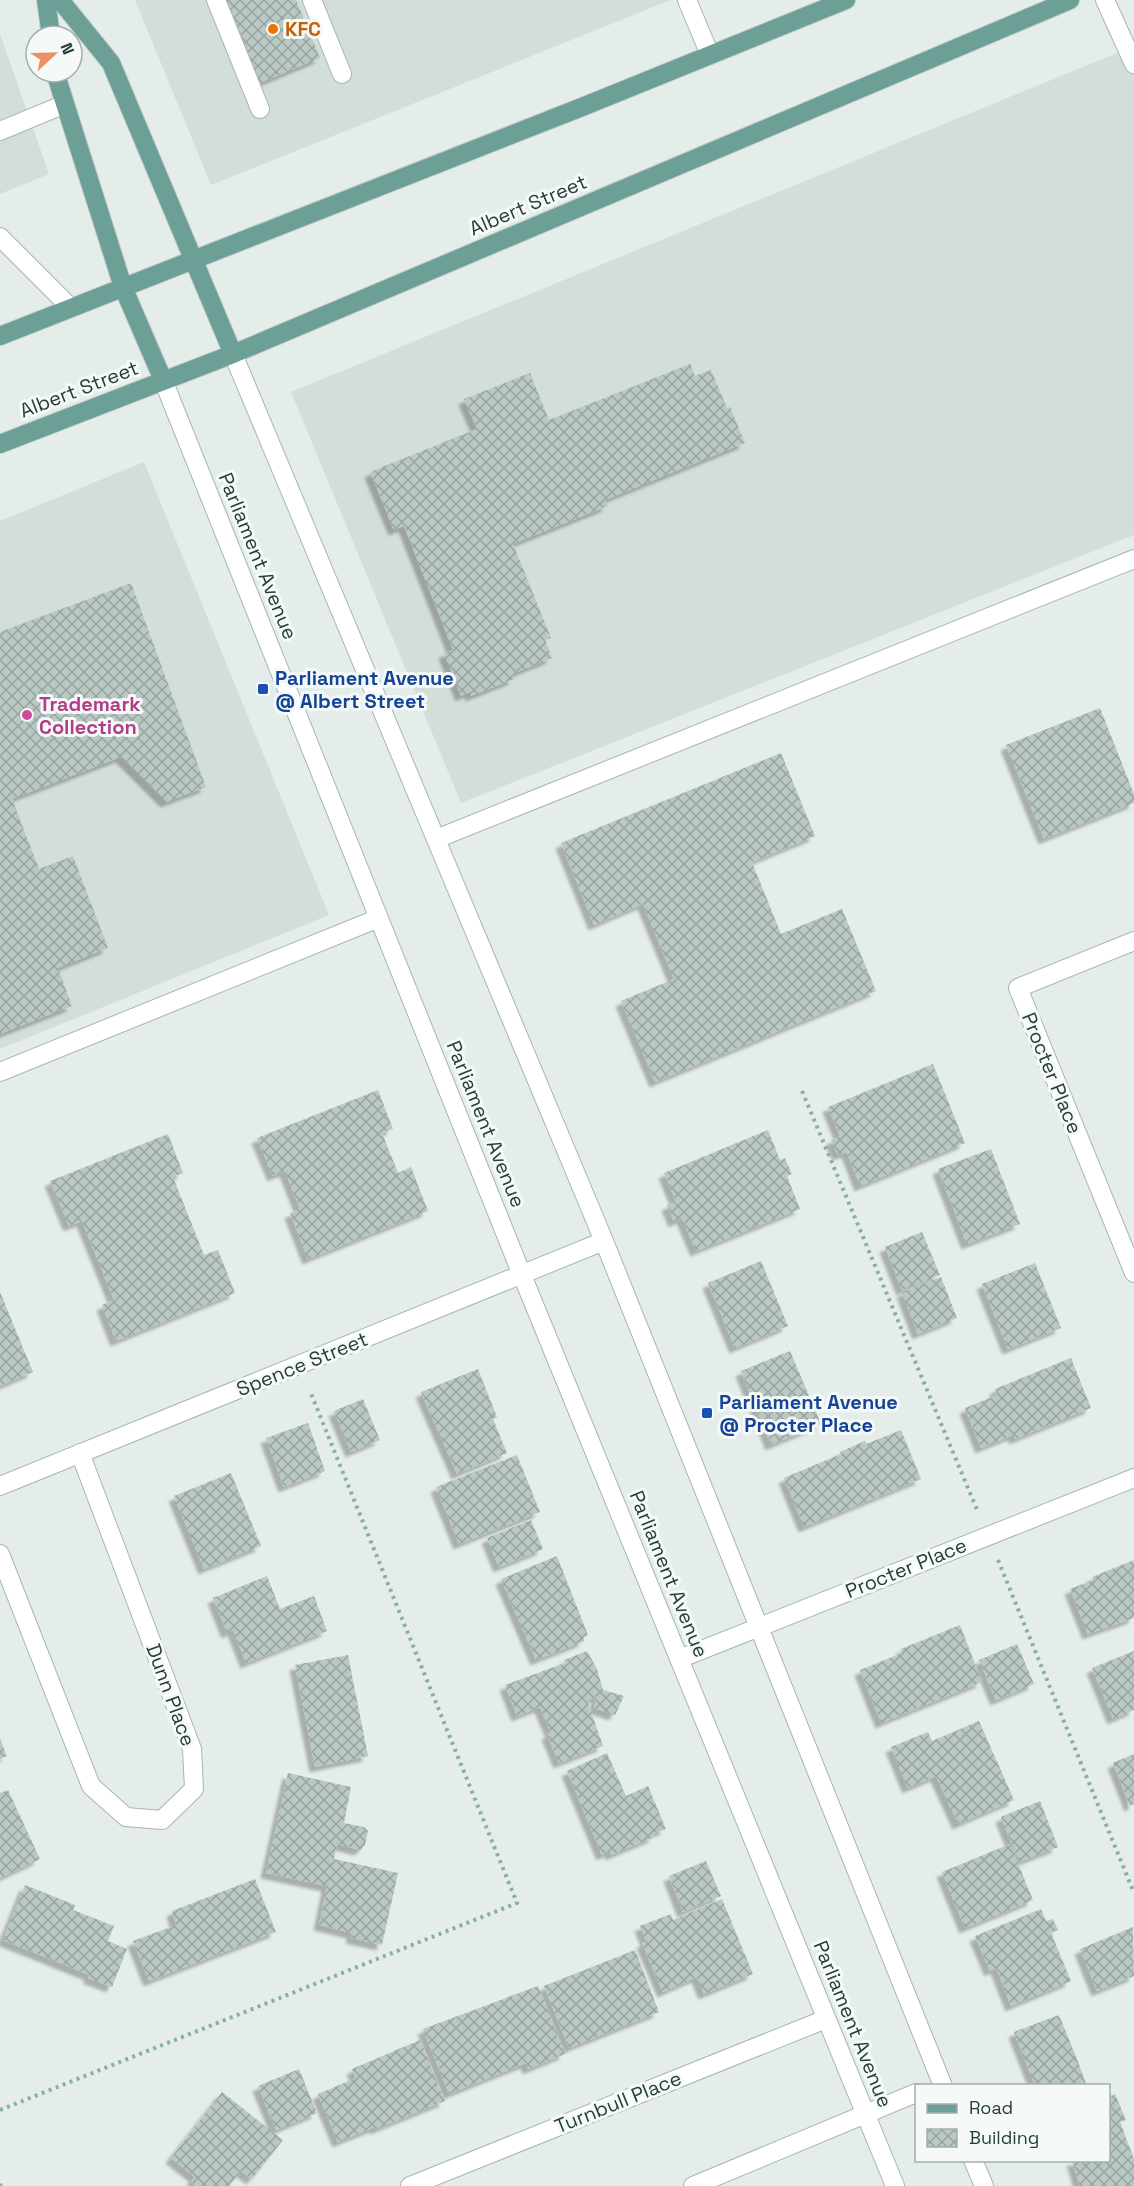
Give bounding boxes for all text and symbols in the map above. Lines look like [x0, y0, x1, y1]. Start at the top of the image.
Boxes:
place label: KFC [285, 16, 321, 42]
marker: KFC [266, 22, 280, 36]
north arrow [24, 24, 84, 84]
text: N [56, 40, 79, 57]
street label: Albert Street [465, 169, 591, 241]
street label: Albert Street [16, 354, 142, 424]
street label: Parliament Avenue [213, 469, 303, 643]
place label: Parliament Avenue @ Albert Street [275, 665, 454, 714]
marker: Parliament Avenue @ Albert Street [256, 682, 270, 696]
place label: Trademark Collection [39, 691, 141, 740]
marker: Trademark Collection [20, 708, 34, 722]
street label: Procter Place [1016, 1009, 1088, 1137]
street label: Parliament Avenue [441, 1037, 531, 1211]
street label: Spence Street [233, 1326, 371, 1402]
place label: Parliament Avenue @ Procter Place [719, 1389, 898, 1438]
marker: Parliament Avenue @ Procter Place [700, 1406, 714, 1420]
street label: Parliament Avenue [624, 1487, 714, 1661]
street label: Procter Place [842, 1532, 970, 1604]
street label: Dunn Place [140, 1640, 202, 1750]
street label: Parliament Avenue [808, 1937, 898, 2111]
street label: Turnbull Place [551, 2065, 685, 2139]
legend [915, 2084, 1110, 2162]
text: Road [969, 2096, 1013, 2119]
text: Building [969, 2126, 1039, 2149]

